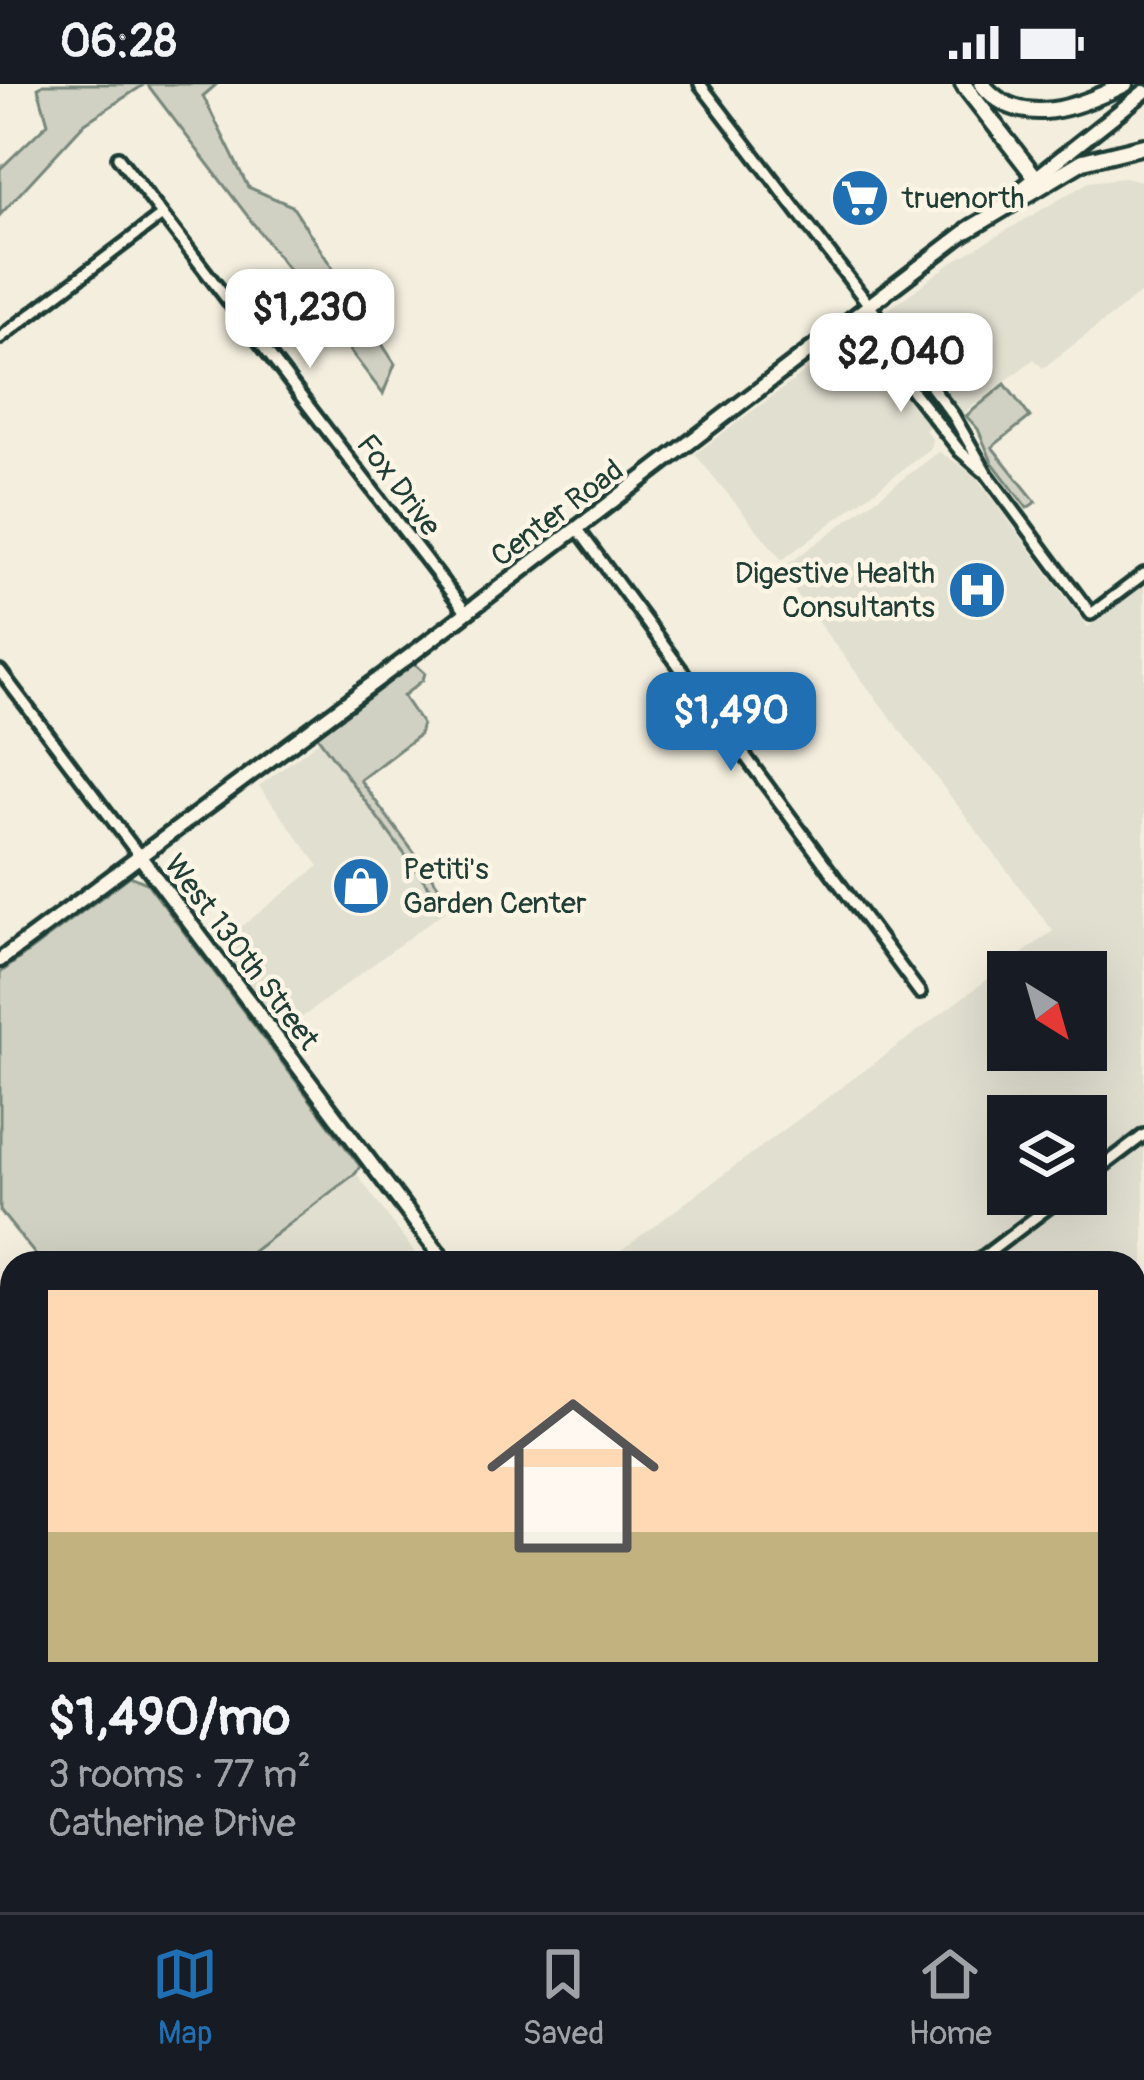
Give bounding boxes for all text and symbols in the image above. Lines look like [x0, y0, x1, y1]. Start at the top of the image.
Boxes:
text: 06:28 [60, 14, 177, 70]
supermarket icon: truenorth [829, 167, 891, 229]
place label: truenorth [901, 180, 1025, 217]
pin: $1,230 [212, 269, 408, 371]
text: $1,230 [252, 283, 368, 332]
pin: $2,040 [803, 313, 999, 415]
text: $2,040 [837, 327, 965, 376]
street label: Fox Drive [348, 427, 449, 544]
street label: Center Road [484, 452, 631, 575]
place label: Digestive Health Consultants [735, 555, 935, 626]
hospital icon: Digestive Health Consultants [946, 559, 1008, 621]
pin: $1,490 [633, 672, 829, 774]
text: $1,490 [673, 686, 789, 735]
street label: West 130th Street [156, 847, 328, 1058]
place label: Petiti's Garden Center [403, 851, 587, 922]
shop icon: Petiti's Garden Center [330, 855, 392, 917]
north arrow [987, 951, 1107, 1071]
map controls [987, 951, 1107, 1215]
button: layers [987, 1095, 1107, 1215]
icon: home [465, 1368, 681, 1584]
text: $1,490/mo [48, 1686, 290, 1750]
text: 3 rooms · 77 m² [48, 1750, 311, 1799]
text: Catherine Drive [48, 1799, 296, 1848]
tab: Map [152, 1941, 218, 2054]
tab: Saved [522, 1941, 604, 2054]
tab: Home [909, 1941, 992, 2054]

